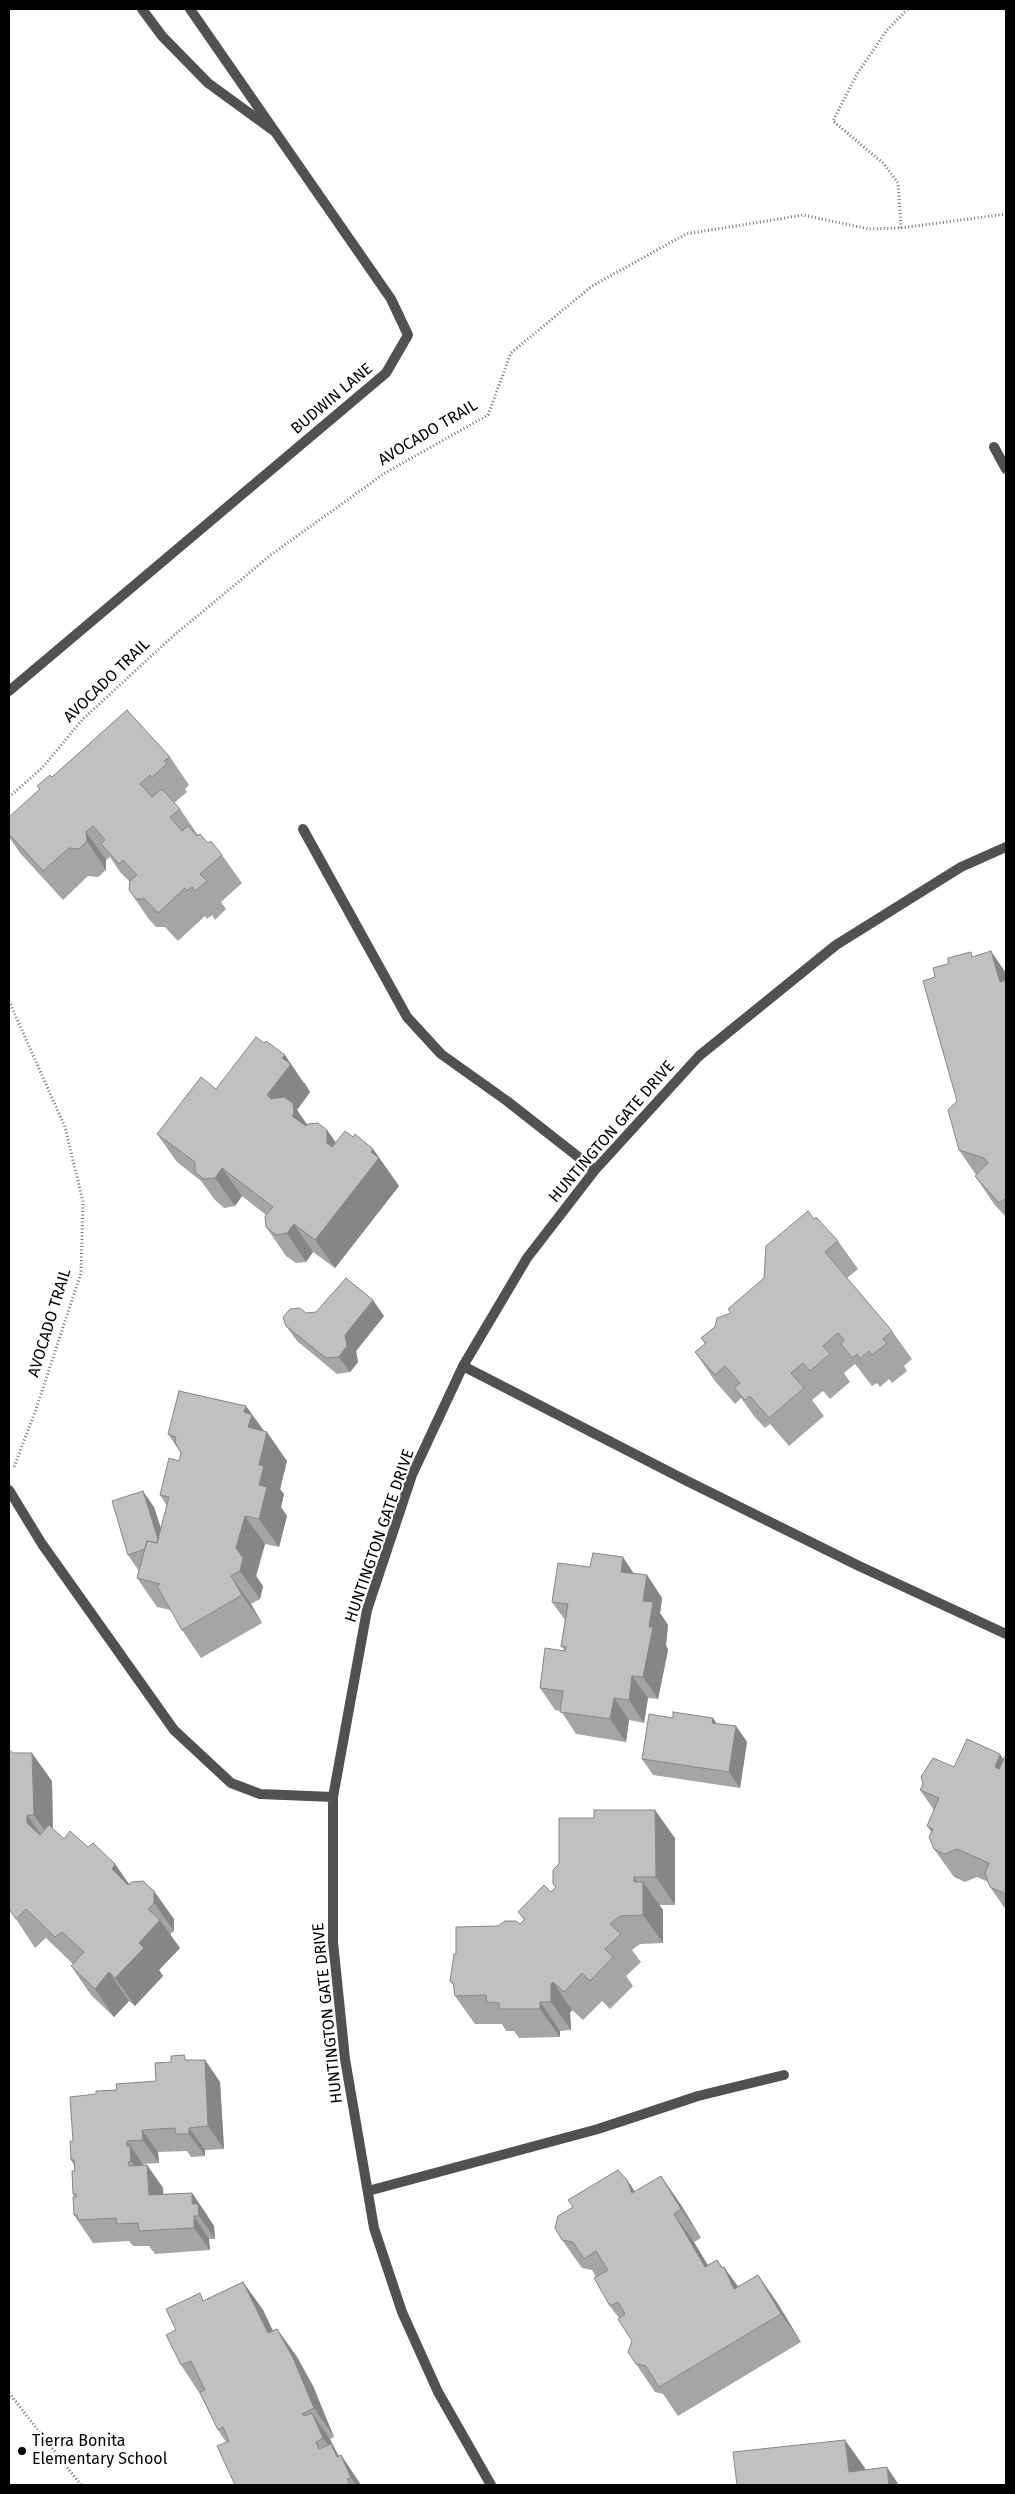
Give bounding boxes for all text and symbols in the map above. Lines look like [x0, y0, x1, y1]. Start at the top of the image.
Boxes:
street label: BUDWIN LANE [287, 359, 377, 439]
street label: AVOCADO TRAIL [375, 396, 481, 470]
street label: AVOCADO TRAIL [60, 635, 154, 727]
street label: HUNTINGTON GATE DRIVE [545, 1057, 679, 1207]
street label: AVOCADO TRAIL [24, 1266, 76, 1380]
street label: HUNTINGTON GATE DRIVE [341, 1447, 419, 1625]
street label: HUNTINGTON GATE DRIVE [309, 1922, 347, 2104]
place label: Tierra Bonita Elementary School [32, 2432, 167, 2470]
marker: Tierra Bonita Elementary School [16, 2445, 28, 2457]

